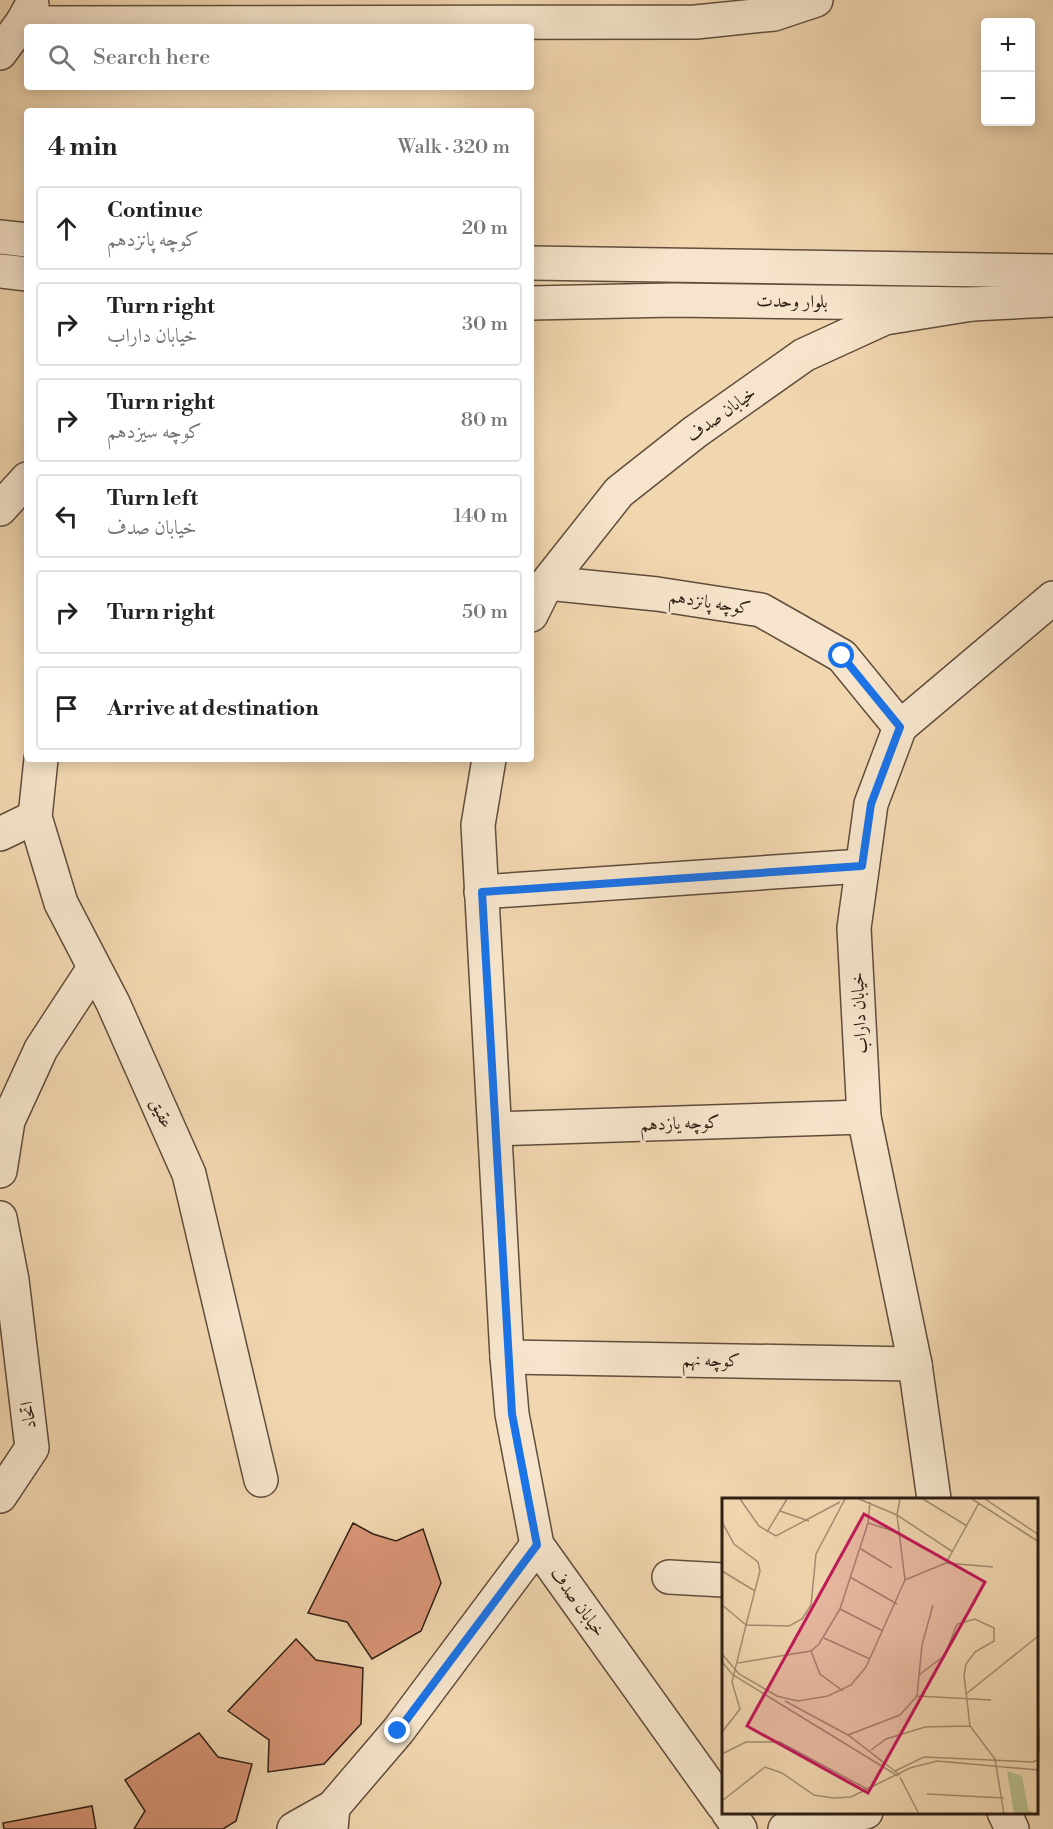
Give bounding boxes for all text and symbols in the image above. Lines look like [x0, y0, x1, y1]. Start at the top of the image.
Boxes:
map controls [981, 18, 1035, 126]
button: + [981, 18, 1035, 72]
search box [24, 24, 534, 90]
icon: search [45, 41, 78, 74]
text: Search here [93, 44, 210, 71]
button: − [981, 72, 1035, 126]
text: 4 min [48, 131, 118, 163]
text: Walk · 320 m [398, 135, 510, 160]
text: Continue [107, 197, 203, 224]
icon: ahead [50, 212, 83, 245]
text: 20 m [462, 216, 508, 241]
text: کوچه پانزدهم [107, 228, 199, 253]
street label: بلوار وحدت [756, 289, 828, 314]
text: Turn right [107, 293, 215, 320]
icon: right [50, 308, 83, 341]
text: 30 m [462, 312, 508, 337]
text: خیابان داراب [107, 324, 198, 349]
street label: خیابان صدف [682, 381, 761, 447]
text: Turn right [107, 389, 215, 416]
icon: right [50, 404, 83, 437]
text: 80 m [461, 408, 508, 433]
text: کوچه سیزدهم [107, 420, 202, 445]
text: Turn left [107, 485, 198, 512]
icon: left [50, 500, 83, 533]
text: 140 m [453, 504, 508, 529]
text: خیابان صدف [107, 516, 197, 541]
street label: کوچه پانزدهم [667, 585, 752, 625]
icon: right [50, 596, 83, 629]
text: Turn right [107, 599, 215, 626]
text: 50 m [462, 600, 508, 625]
route start [828, 642, 854, 668]
icon: arrive [50, 692, 83, 725]
text: Arrive at destination [107, 695, 319, 722]
street label: خیابان داراب [846, 972, 873, 1054]
street label: عقیق [145, 1094, 178, 1132]
street label: کوچه یازدهم [640, 1111, 721, 1141]
street label: کوچه نهم [681, 1348, 740, 1378]
street label: اتحاد [15, 1400, 42, 1430]
inset map [722, 1498, 1038, 1814]
street label: خیابان صدف [545, 1563, 611, 1642]
route end [384, 1717, 410, 1743]

